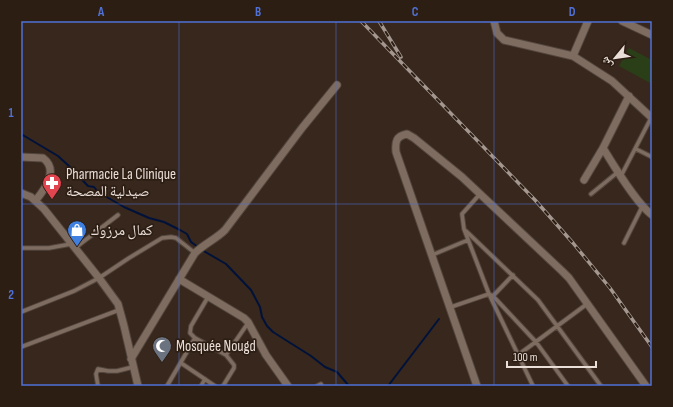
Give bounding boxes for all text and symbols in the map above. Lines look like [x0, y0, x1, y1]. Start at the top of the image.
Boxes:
text: A [97, 4, 105, 20]
text: B [255, 4, 261, 20]
text: C [412, 4, 419, 20]
text: D [569, 4, 576, 20]
north arrow [595, 38, 635, 78]
text: ش [598, 54, 616, 71]
text: 1 [8, 105, 14, 121]
place label: Pharmacie La Clinique صيدلية المصحة [66, 165, 176, 201]
pharmacy icon: Pharmacie La Clinique صيدلية المصحة [41, 172, 63, 200]
shop icon: كمال مرزوك [66, 219, 88, 247]
place label: كمال مرزوك [91, 221, 153, 240]
text: 2 [8, 287, 14, 303]
mosque icon: Mosquée Nougd [151, 335, 173, 363]
place label: Mosquée Nougd [176, 337, 256, 356]
scale bar [507, 343, 596, 369]
text: 100 m [513, 350, 538, 365]

